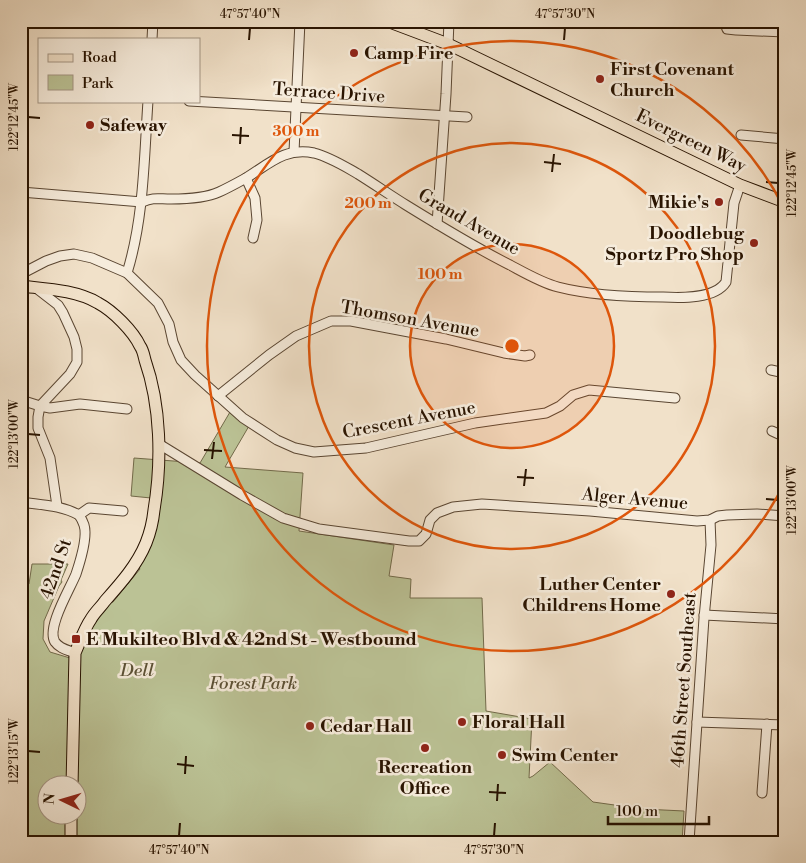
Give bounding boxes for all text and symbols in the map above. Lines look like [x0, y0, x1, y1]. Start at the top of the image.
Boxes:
text: 47°57'40"N [220, 7, 280, 22]
text: 47°57'30"N [535, 7, 595, 22]
legend [38, 38, 200, 102]
place label: Camp Fire [364, 42, 454, 65]
marker: Camp Fire [348, 47, 360, 59]
text: Road [82, 48, 117, 67]
place label: First Covenant Church [610, 58, 734, 102]
marker: First Covenant Church [594, 73, 606, 85]
text: Park [82, 74, 114, 93]
street label: Terrace Drive [272, 78, 386, 108]
text: 122°12'45"W [7, 82, 22, 151]
street label: Evergreen Way [632, 104, 750, 178]
place label: Safeway [100, 114, 168, 137]
marker: Safeway [84, 119, 96, 131]
text: 300 m [273, 122, 320, 141]
text: 122°12'45"W [785, 148, 800, 217]
street label: Grand Avenue [414, 184, 524, 260]
place label: Mikie's [648, 191, 709, 214]
text: 200 m [344, 194, 392, 213]
marker: Mikie's [713, 196, 725, 208]
place label: Doodlebug Sportz Pro Shop [606, 222, 745, 266]
marker: Doodlebug Sportz Pro Shop [748, 237, 760, 249]
text: 100 m [418, 265, 463, 284]
street label: Thomson Avenue [339, 295, 481, 343]
centre of rings [503, 337, 521, 355]
street label: Crescent Avenue [340, 396, 478, 444]
text: 122°13'00"W [7, 398, 22, 469]
text: 122°13'00"W [785, 464, 800, 535]
street label: Alger Avenue [580, 483, 689, 515]
street label: 42nd St [35, 535, 77, 602]
place label: Luther Center Childrens Home [522, 573, 661, 617]
marker: Luther Center Childrens Home [665, 588, 677, 600]
street label: 46th Street Southeast [666, 591, 702, 769]
place label: E Mukilteo Blvd & 42nd St - Westbound [86, 628, 417, 651]
marker: E Mukilteo Blvd & 42nd St - Westbound [70, 633, 82, 645]
park label: Dell [119, 659, 154, 682]
park label: Forest Park [209, 672, 297, 695]
place label: Floral Hall [472, 711, 565, 734]
place label: Cedar Hall [320, 715, 412, 738]
marker: Floral Hall [456, 716, 468, 728]
text: 122°13'15"W [7, 717, 22, 784]
marker: Cedar Hall [304, 720, 316, 732]
marker: Recreation Office [419, 742, 431, 754]
place label: Swim Center [512, 744, 618, 767]
marker: Swim Center [496, 749, 508, 761]
place label: Recreation Office [378, 756, 472, 800]
north arrow [38, 776, 88, 826]
text: N [41, 793, 59, 805]
scale bar [608, 793, 710, 825]
text: 100 m [616, 802, 658, 821]
text: 47°57'40"N [149, 843, 209, 858]
text: 47°57'30"N [464, 843, 524, 858]

